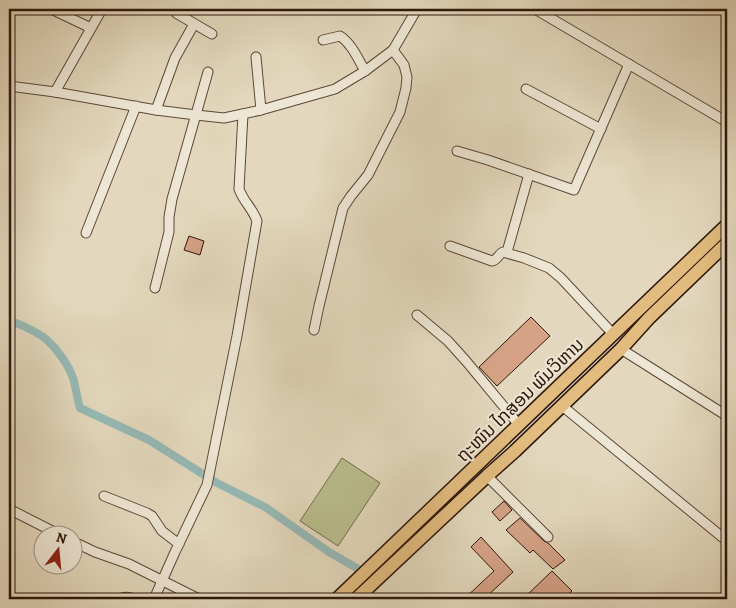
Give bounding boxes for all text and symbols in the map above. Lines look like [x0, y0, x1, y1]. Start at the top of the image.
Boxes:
street label: ຖະໜົນ ໄກສອນ ພົມວິຫານ [451, 333, 589, 467]
north arrow [32, 526, 82, 576]
text: N [54, 527, 69, 549]

